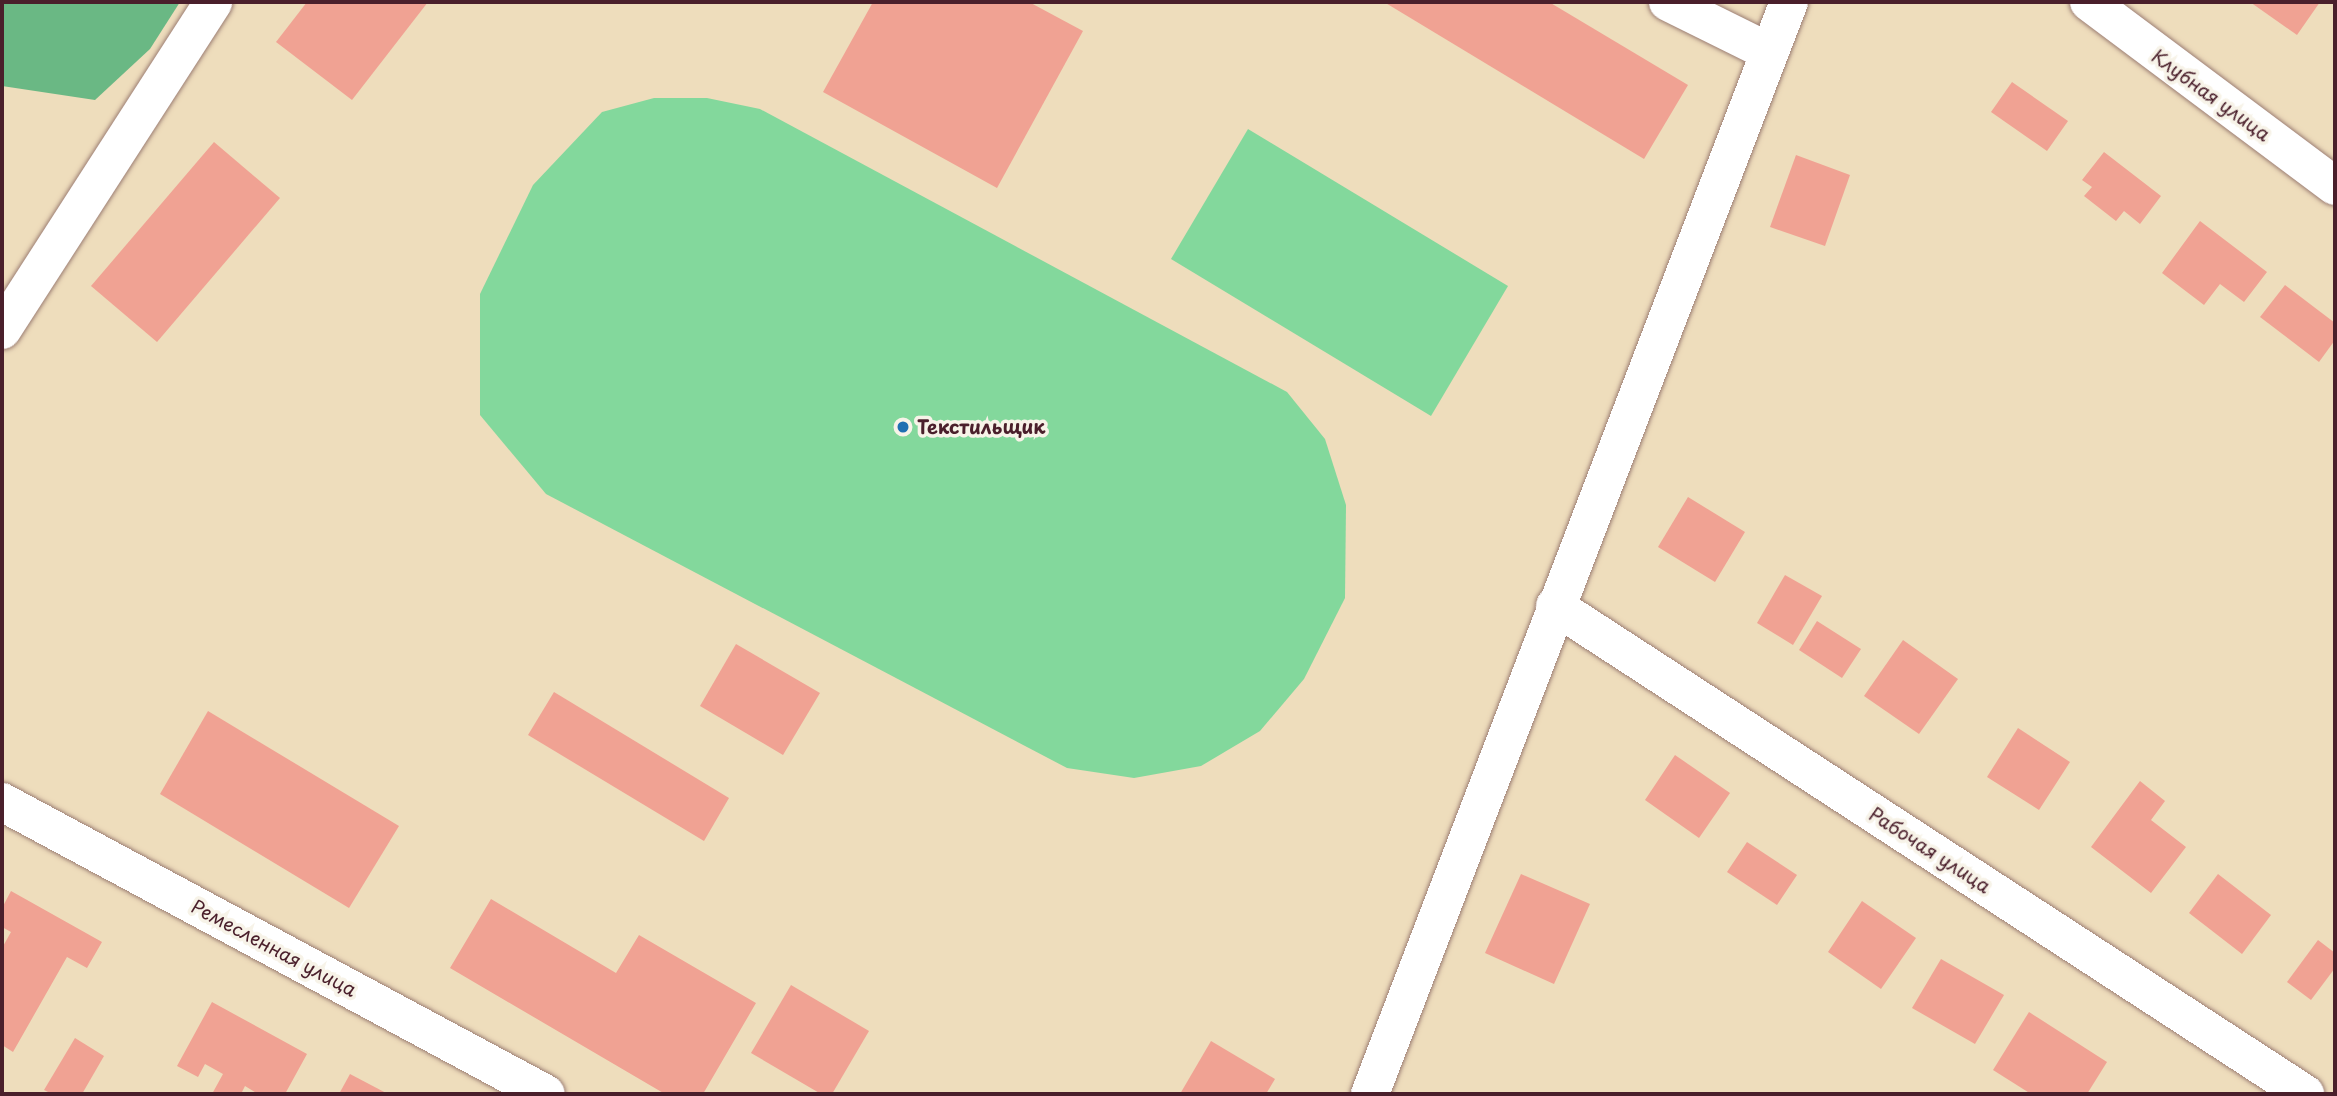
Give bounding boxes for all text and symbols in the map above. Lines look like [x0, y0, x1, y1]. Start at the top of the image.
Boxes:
street label: Клубная улица [2147, 44, 2275, 146]
place label: Текстильщик [917, 416, 1045, 438]
marker: Текстильщик [895, 419, 911, 435]
street label: Рабочая улица [1865, 802, 1995, 898]
street label: Ремесленная улица [187, 895, 361, 1001]

